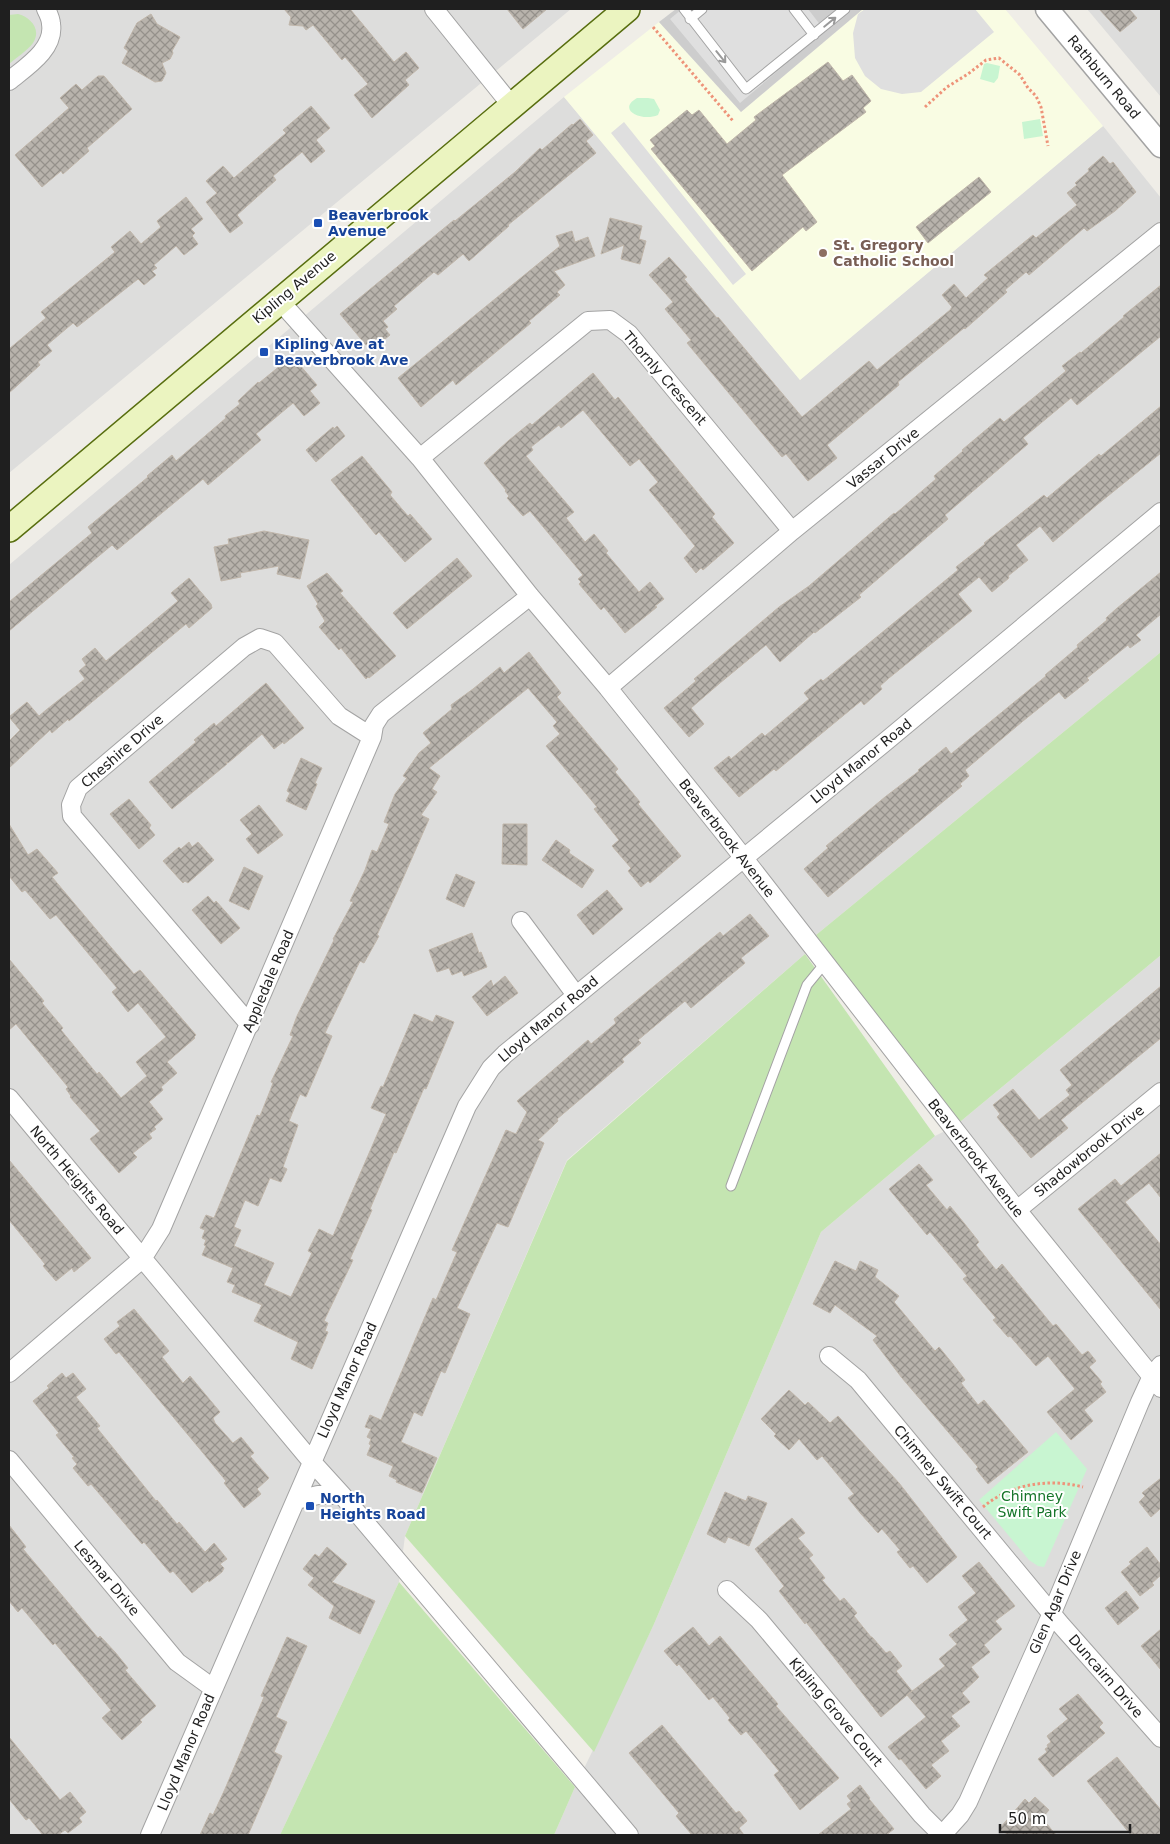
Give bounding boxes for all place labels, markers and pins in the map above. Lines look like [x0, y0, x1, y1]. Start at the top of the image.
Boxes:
place label: Beaverbrook Avenue [328, 207, 429, 239]
marker: Beaverbrook Avenue [312, 217, 324, 229]
place label: St. Gregory Catholic School [833, 237, 954, 269]
marker: St. Gregory Catholic School [817, 247, 829, 259]
place label: Kipling Ave at Beaverbrook Ave [274, 336, 408, 368]
marker: Kipling Ave at Beaverbrook Ave [258, 346, 270, 358]
place label: North Heights Road [320, 1490, 426, 1522]
marker: North Heights Road [304, 1500, 316, 1512]

